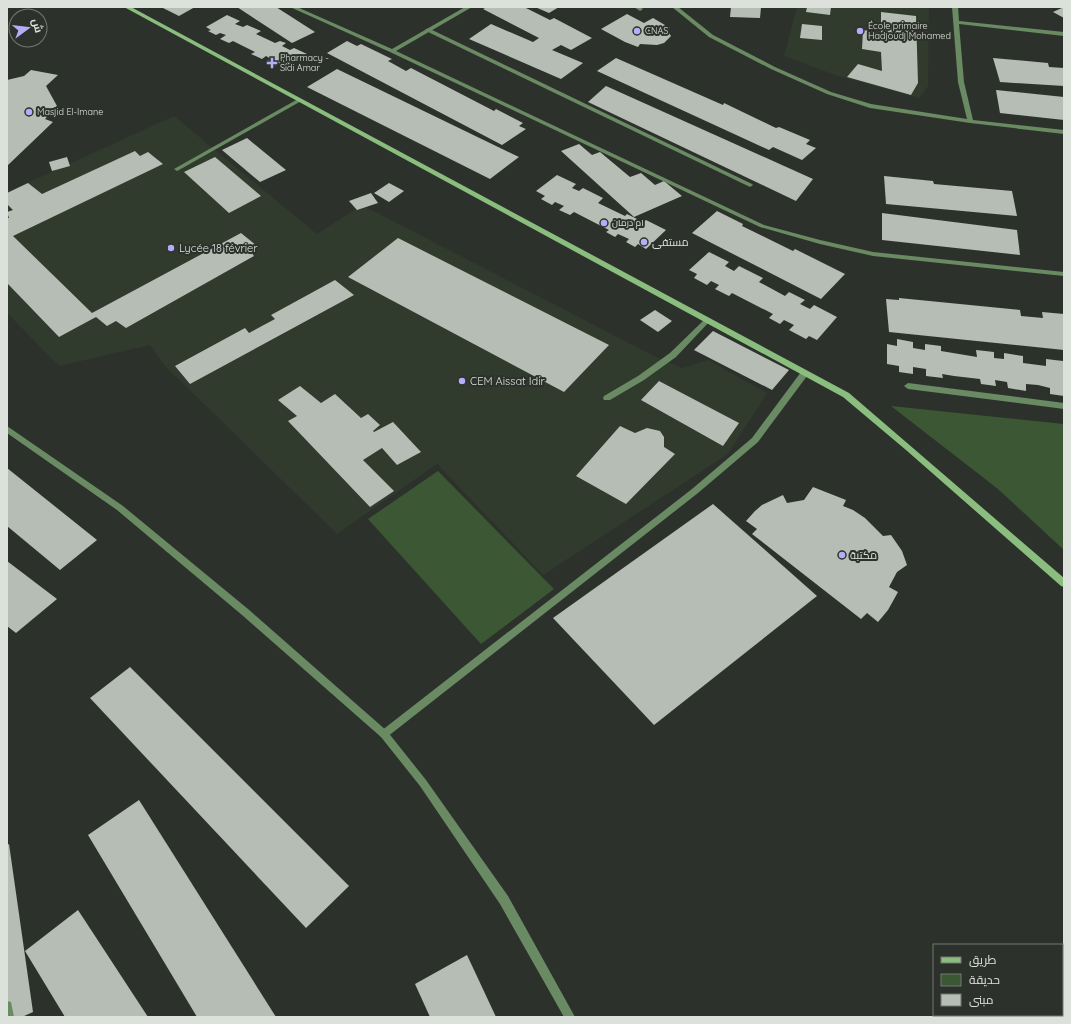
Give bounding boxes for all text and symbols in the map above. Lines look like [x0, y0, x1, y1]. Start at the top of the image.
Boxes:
north arrow [8, 8, 48, 48]
text: ش [29, 17, 46, 34]
place label: École primaire Hadjoudj Mohamed [868, 20, 951, 41]
place label: CNAS [645, 25, 668, 36]
marker: CNAS [632, 26, 642, 36]
marker: École primaire Hadjoudj Mohamed [855, 26, 865, 36]
place label: Pharmacy - Sidi Amar [280, 52, 329, 73]
marker: Pharmacy - Sidi Amar [267, 58, 277, 68]
place label: Masjid El-Imane [37, 106, 103, 117]
marker: Masjid El-Imane [24, 107, 34, 117]
place label: ام درمان [612, 217, 644, 229]
marker: ام درمان [599, 218, 609, 228]
place label: مستفى [652, 235, 689, 249]
marker: مستفى [639, 237, 649, 247]
place label: Lycée 18 février [179, 241, 258, 255]
marker: Lycée 18 février [166, 243, 176, 253]
place label: CEM Aissat Idir [470, 374, 546, 388]
marker: CEM Aissat Idir [457, 376, 467, 386]
place label: مكتبة [850, 548, 877, 562]
marker: مكتبة [837, 550, 847, 560]
legend [933, 944, 1063, 1016]
text: طريق [969, 952, 997, 967]
text: حديقة [969, 972, 1000, 987]
text: مبنى [969, 992, 994, 1007]

